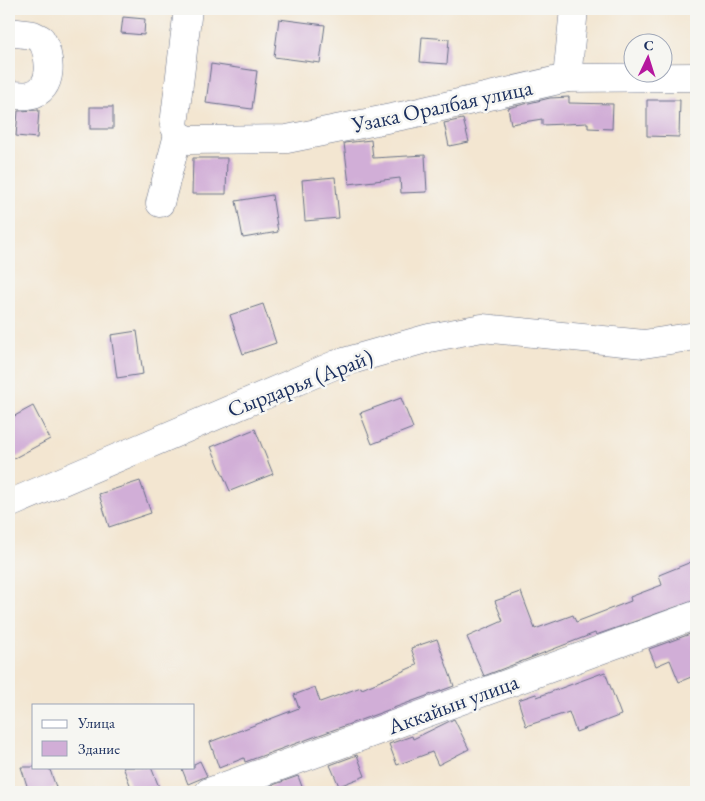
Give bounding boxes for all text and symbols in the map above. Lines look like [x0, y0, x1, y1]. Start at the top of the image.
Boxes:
north arrow [622, 32, 672, 82]
text: С [643, 36, 655, 54]
street label: Узака Оралбая улица [348, 73, 535, 140]
street label: Сырдарья (Арай) [223, 342, 377, 424]
street label: Аккайын улица [383, 667, 523, 741]
legend [32, 704, 195, 768]
text: Улица [77, 713, 115, 732]
text: Здание [78, 739, 120, 758]

